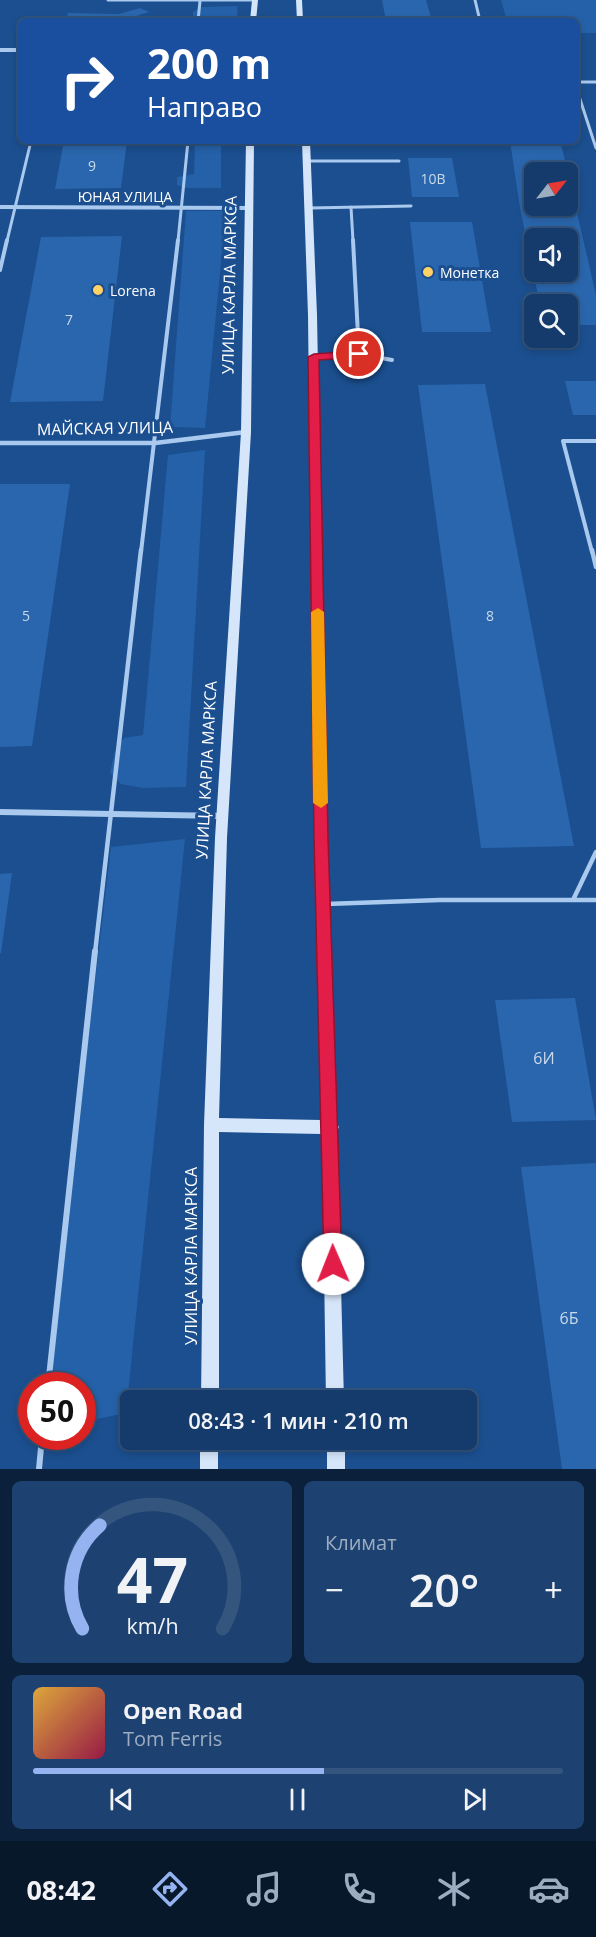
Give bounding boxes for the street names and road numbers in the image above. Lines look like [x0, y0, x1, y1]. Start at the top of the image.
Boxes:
street label: ЮНАЯ УЛИЦА [78, 187, 172, 206]
street label: УЛИЦА КАРЛА МАРКСА [216, 195, 242, 374]
street label: МАЙСКАЯ УЛИЦА [37, 416, 174, 440]
street label: УЛИЦА КАРЛА МАРКСА [190, 679, 222, 860]
street label: УЛИЦА КАРЛА МАРКСА [180, 1166, 202, 1345]

